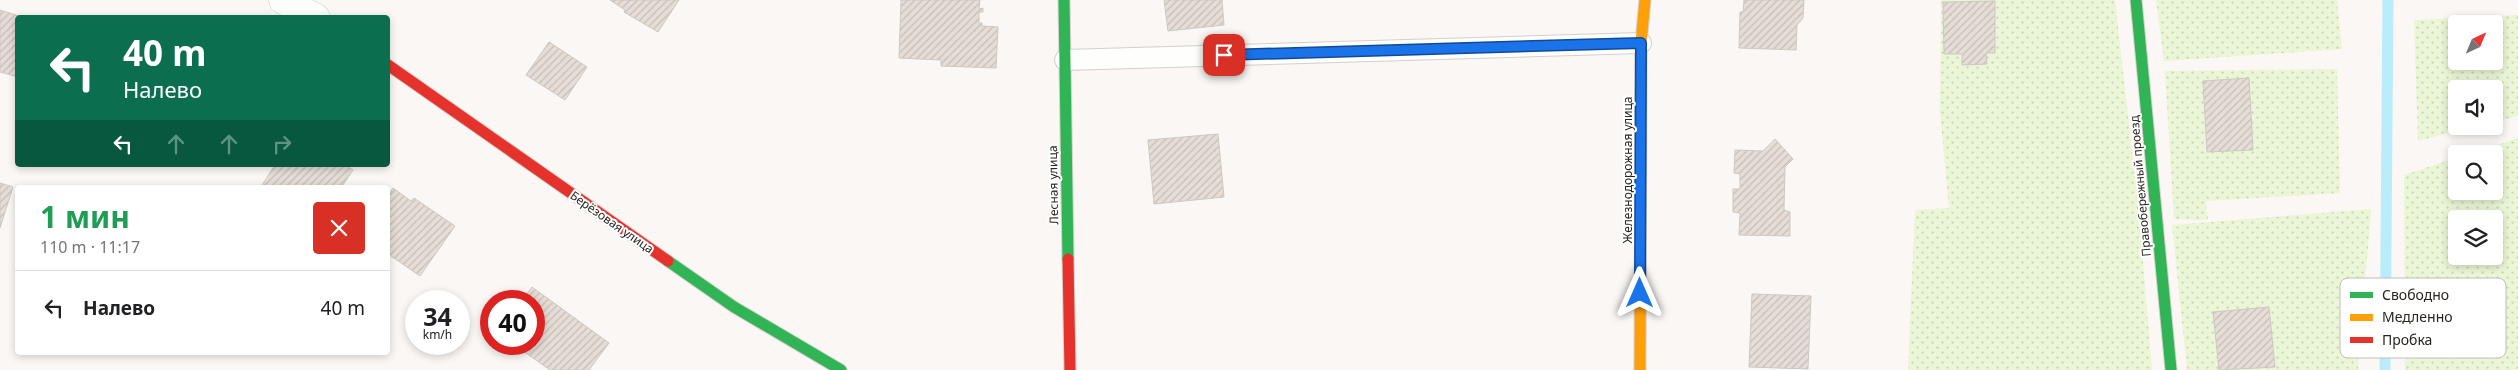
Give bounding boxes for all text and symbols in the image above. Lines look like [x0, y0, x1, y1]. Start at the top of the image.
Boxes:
north arrow [2448, 15, 2502, 70]
map controls [2448, 15, 2503, 265]
text: 40 m [123, 29, 206, 76]
pin [1203, 34, 1245, 76]
icon: left [40, 35, 105, 100]
icon: arrive [1210, 41, 1238, 69]
text: Налево [123, 74, 202, 104]
button: sound [2448, 80, 2503, 135]
street label: Железнодорожная улица [1619, 97, 1636, 243]
street label: Правобережный проезд [2125, 114, 2155, 257]
icon: left [109, 130, 137, 158]
icon: ahead [162, 130, 190, 158]
icon: ahead [215, 130, 243, 158]
icon: right [268, 130, 296, 158]
street label: Лесная улица [1044, 145, 1062, 225]
button: search [2448, 145, 2503, 200]
street label: Берёзовая улица [567, 187, 657, 257]
text: 1 мин [40, 196, 130, 237]
button: close [313, 202, 365, 254]
button: layers [2448, 210, 2503, 265]
text: 110 m · 11:17 [40, 236, 140, 258]
position arrow [1613, 266, 1665, 318]
legend [2340, 278, 2506, 358]
text: Свободно [2382, 285, 2449, 304]
speed limit sign: 40 [480, 290, 545, 355]
icon: left [40, 294, 68, 322]
text: Налево [83, 295, 155, 321]
text: 40 m [321, 295, 365, 321]
text: 34 [423, 299, 452, 333]
text: Медленно [2382, 307, 2453, 326]
text: km/h [423, 326, 452, 343]
text: Пробка [2382, 330, 2432, 349]

